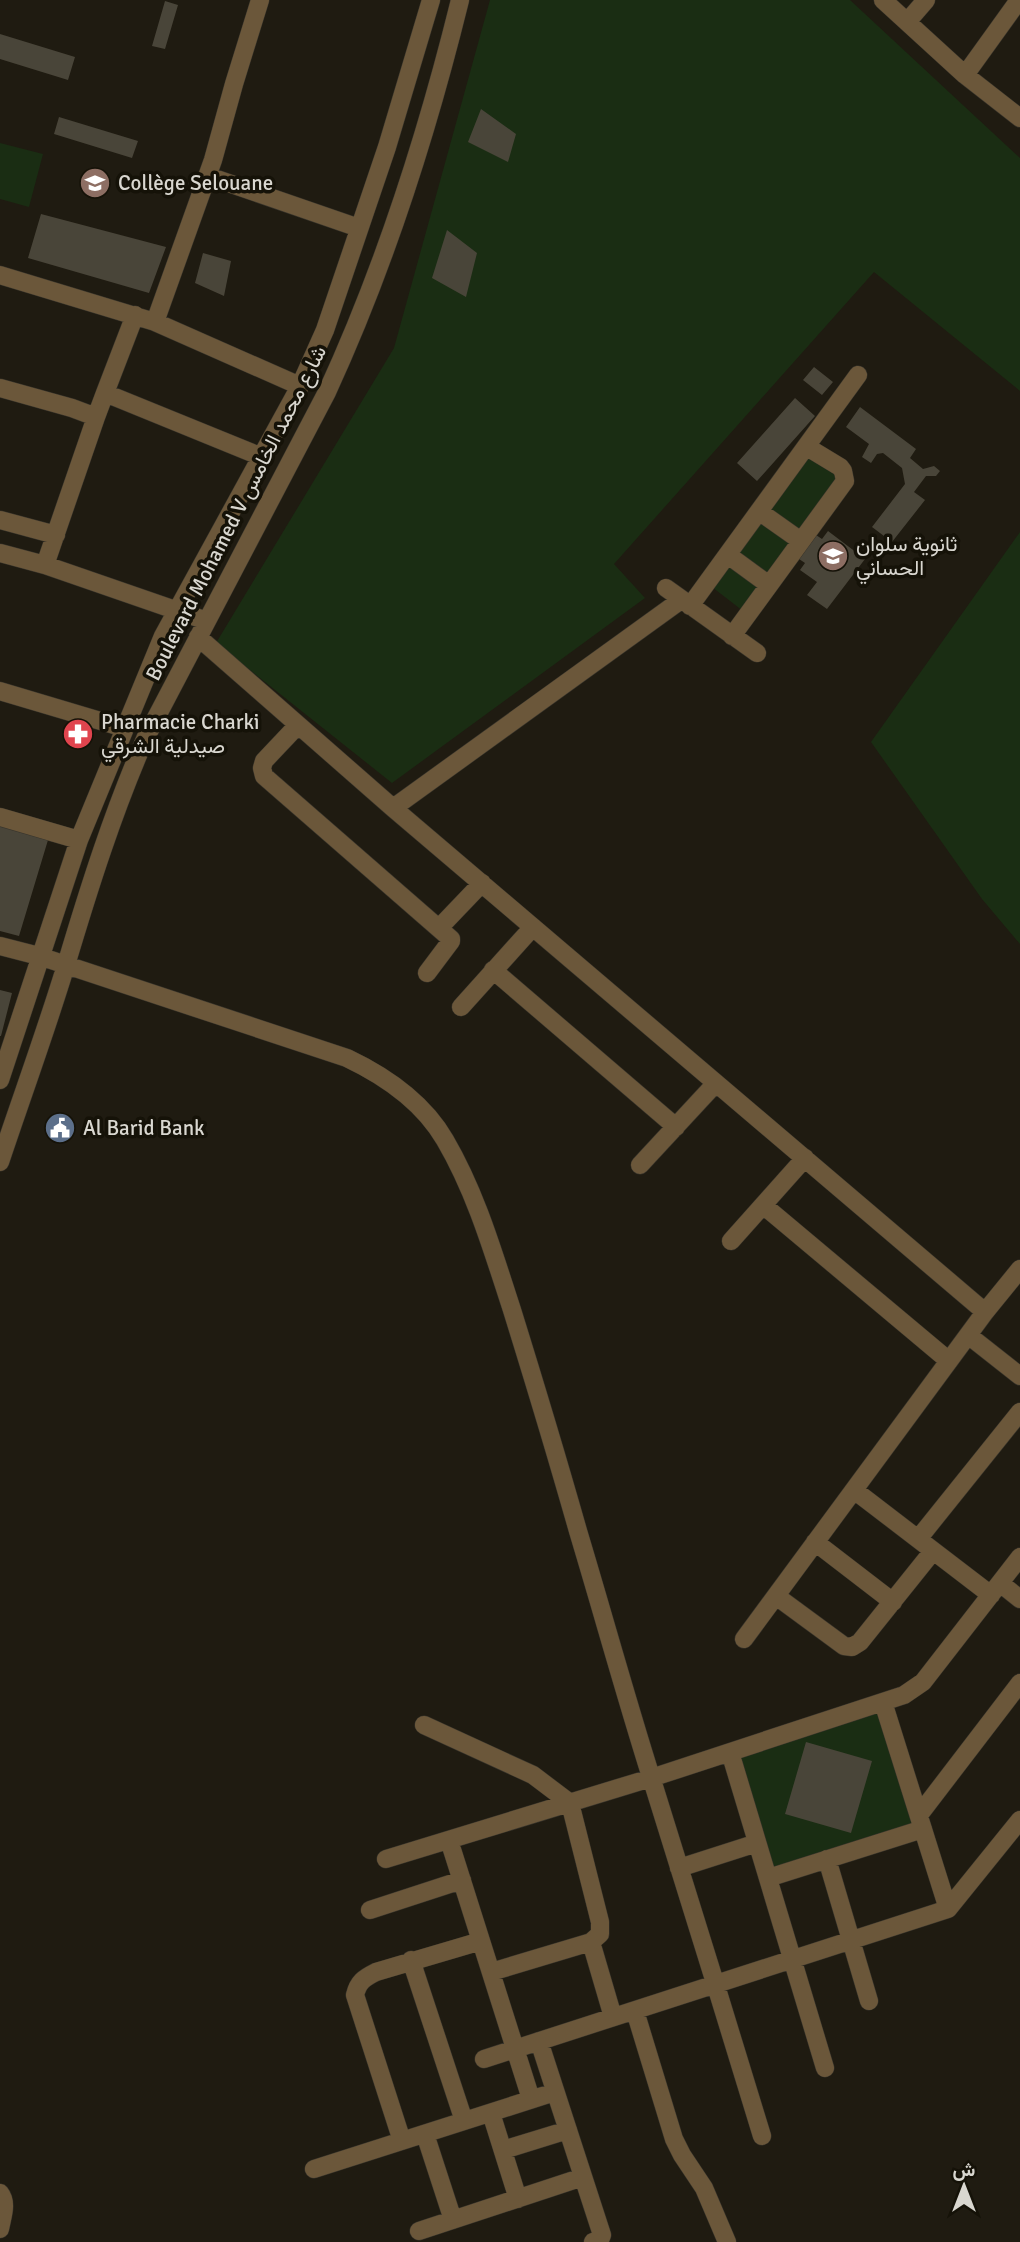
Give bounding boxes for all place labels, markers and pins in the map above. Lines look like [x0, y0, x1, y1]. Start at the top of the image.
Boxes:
school or university icon: Collège Selouane [78, 166, 112, 200]
place label: Collège Selouane [118, 170, 273, 196]
place label: ثانوية سلوان الحساني [856, 531, 958, 585]
school or university icon: ثانوية سلوان الحساني [816, 539, 850, 573]
place label: Pharmacie Charki صيدلية الشرقي [101, 709, 260, 763]
pharmacy icon: Pharmacie Charki صيدلية الشرقي [61, 717, 95, 751]
public building icon: Al Barid Bank [43, 1111, 77, 1145]
place label: Al Barid Bank [83, 1115, 205, 1141]

